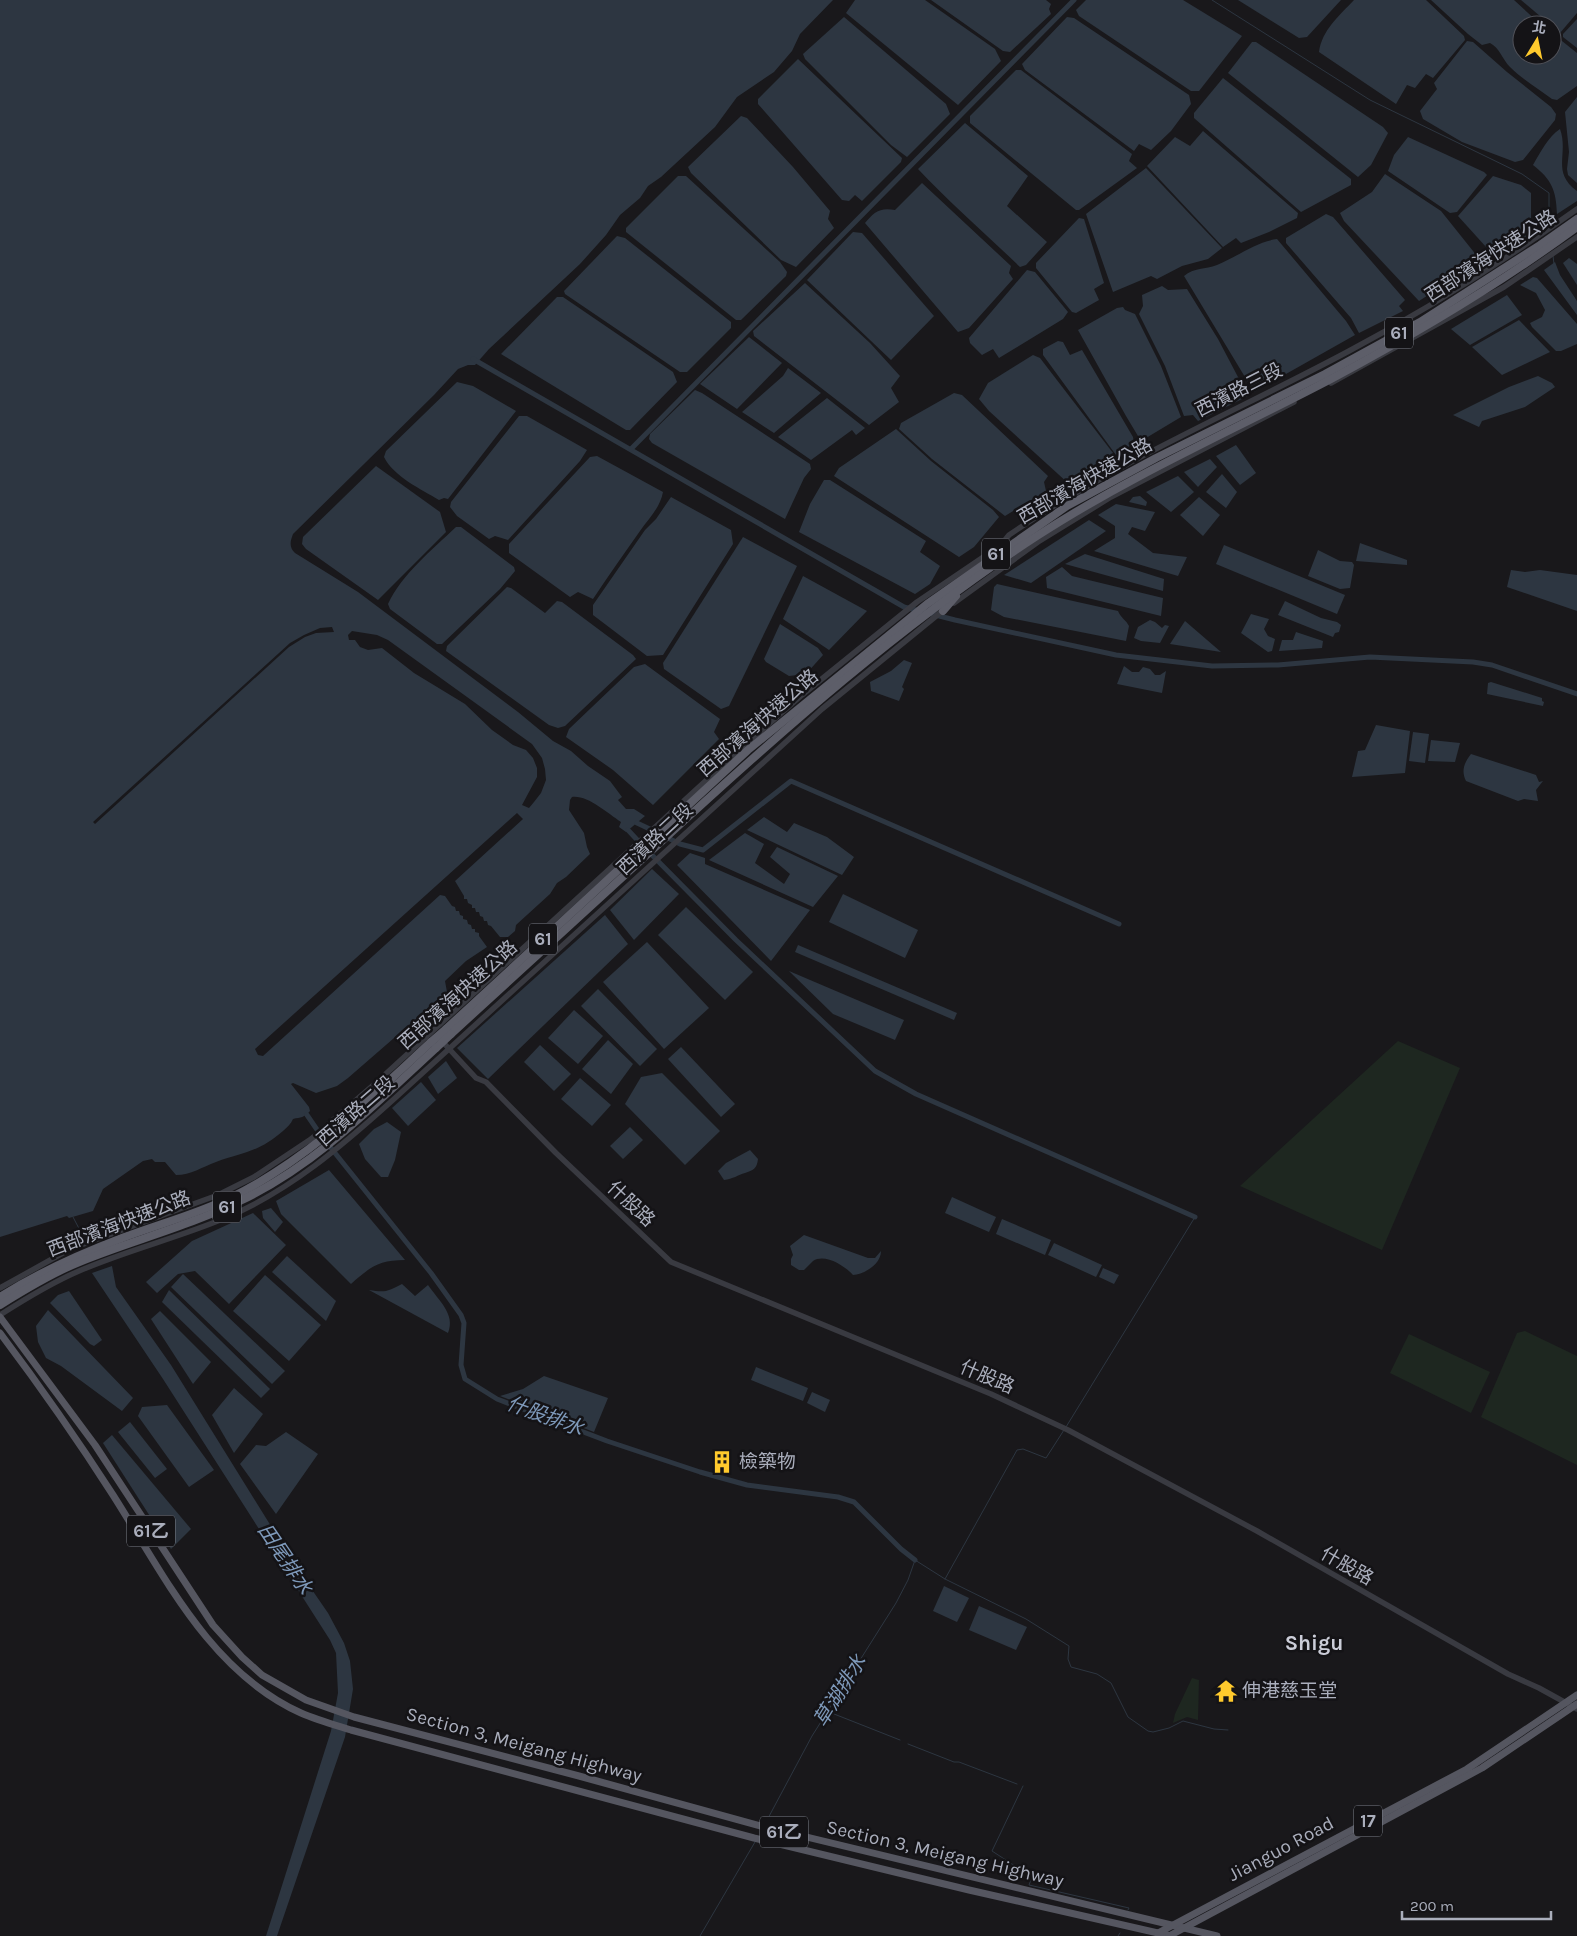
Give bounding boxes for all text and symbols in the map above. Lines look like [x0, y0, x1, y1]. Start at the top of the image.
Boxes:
north arrow [1512, 15, 1562, 65]
text: 北 [1531, 18, 1548, 37]
street label: 西部濱海快速公路 [1421, 205, 1561, 307]
road number: 61 [1385, 317, 1413, 348]
street label: 西濱路三段 [1192, 359, 1286, 421]
street label: 西部濱海快速公路 [1014, 433, 1156, 529]
road number: 61 [982, 538, 1010, 570]
street label: 西部濱海快速公路 [693, 665, 823, 781]
street label: 西濱路二段 [613, 799, 697, 879]
road number: 61 [529, 924, 557, 954]
street label: 西部濱海快速公路 [394, 936, 522, 1054]
street label: 西濱路二段 [313, 1072, 399, 1150]
street label: 什股路 [603, 1177, 659, 1231]
street label: 西部濱海快速公路 [44, 1186, 194, 1262]
road number: 61 [213, 1192, 241, 1222]
street label: 什股路 [956, 1356, 1018, 1398]
water label: 什股排水 [503, 1392, 587, 1441]
building icon: 檢築物 [709, 1449, 735, 1475]
place label: 檢築物 [739, 1451, 796, 1473]
road number: 61乙 [127, 1515, 175, 1546]
water label: 田尾排水 [253, 1519, 317, 1599]
street label: 什股路 [1317, 1542, 1377, 1590]
district label: Shigu [1285, 1631, 1343, 1655]
water label: 草湖排水 [809, 1650, 871, 1731]
temple icon: 伸港慈玉堂 [1213, 1678, 1239, 1704]
place label: 伸港慈玉堂 [1242, 1680, 1337, 1702]
street label: Section 3, Meigang Highway [404, 1703, 644, 1787]
road number: 17 [1354, 1805, 1382, 1836]
street label: Jianguo Road [1225, 1812, 1337, 1886]
road number: 61乙 [760, 1816, 808, 1848]
street label: Section 3, Meigang Highway [824, 1816, 1066, 1892]
scale bar [1402, 1888, 1551, 1920]
text: 200 m [1410, 1897, 1454, 1915]

